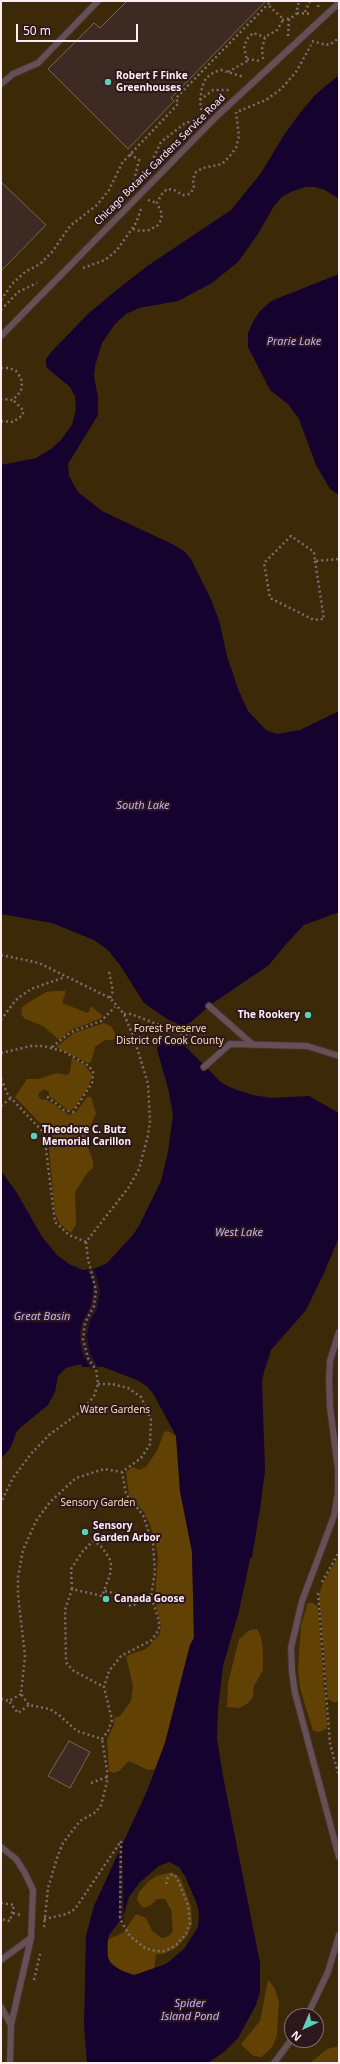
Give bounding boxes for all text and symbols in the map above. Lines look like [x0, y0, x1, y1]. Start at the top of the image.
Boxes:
scale bar [18, 16, 140, 42]
text: 50 m [23, 22, 51, 39]
place label: Robert F Finke Greenhouses [116, 70, 188, 94]
marker: Robert F Finke Greenhouses [103, 77, 113, 87]
street label: Chicago Botanic Gardens Service Road [92, 92, 228, 228]
water label: Prarie Lake [267, 335, 321, 349]
water label: South Lake [116, 799, 170, 813]
place label: The Rookery [238, 1009, 300, 1021]
marker: The Rookery [303, 1010, 313, 1020]
park label: Forest Preserve District of Cook County [116, 1023, 224, 1046]
place label: Theodore C. Butz Memorial Carillon [42, 1124, 131, 1148]
marker: Theodore C. Butz Memorial Carillon [29, 1131, 39, 1141]
water label: West Lake [215, 1226, 263, 1240]
water label: Great Basin [14, 1310, 70, 1324]
park label: Water Gardens [80, 1404, 150, 1416]
park label: Sensory Garden [61, 1497, 135, 1509]
place label: Sensory Garden Arbor [93, 1520, 160, 1544]
marker: Sensory Garden Arbor [80, 1527, 90, 1537]
place label: Canada Goose [114, 1593, 185, 1605]
marker: Canada Goose [101, 1594, 111, 1604]
water label: Spider Island Pond [161, 1997, 219, 2023]
north arrow [284, 2008, 324, 2048]
text: N [288, 2028, 304, 2045]

